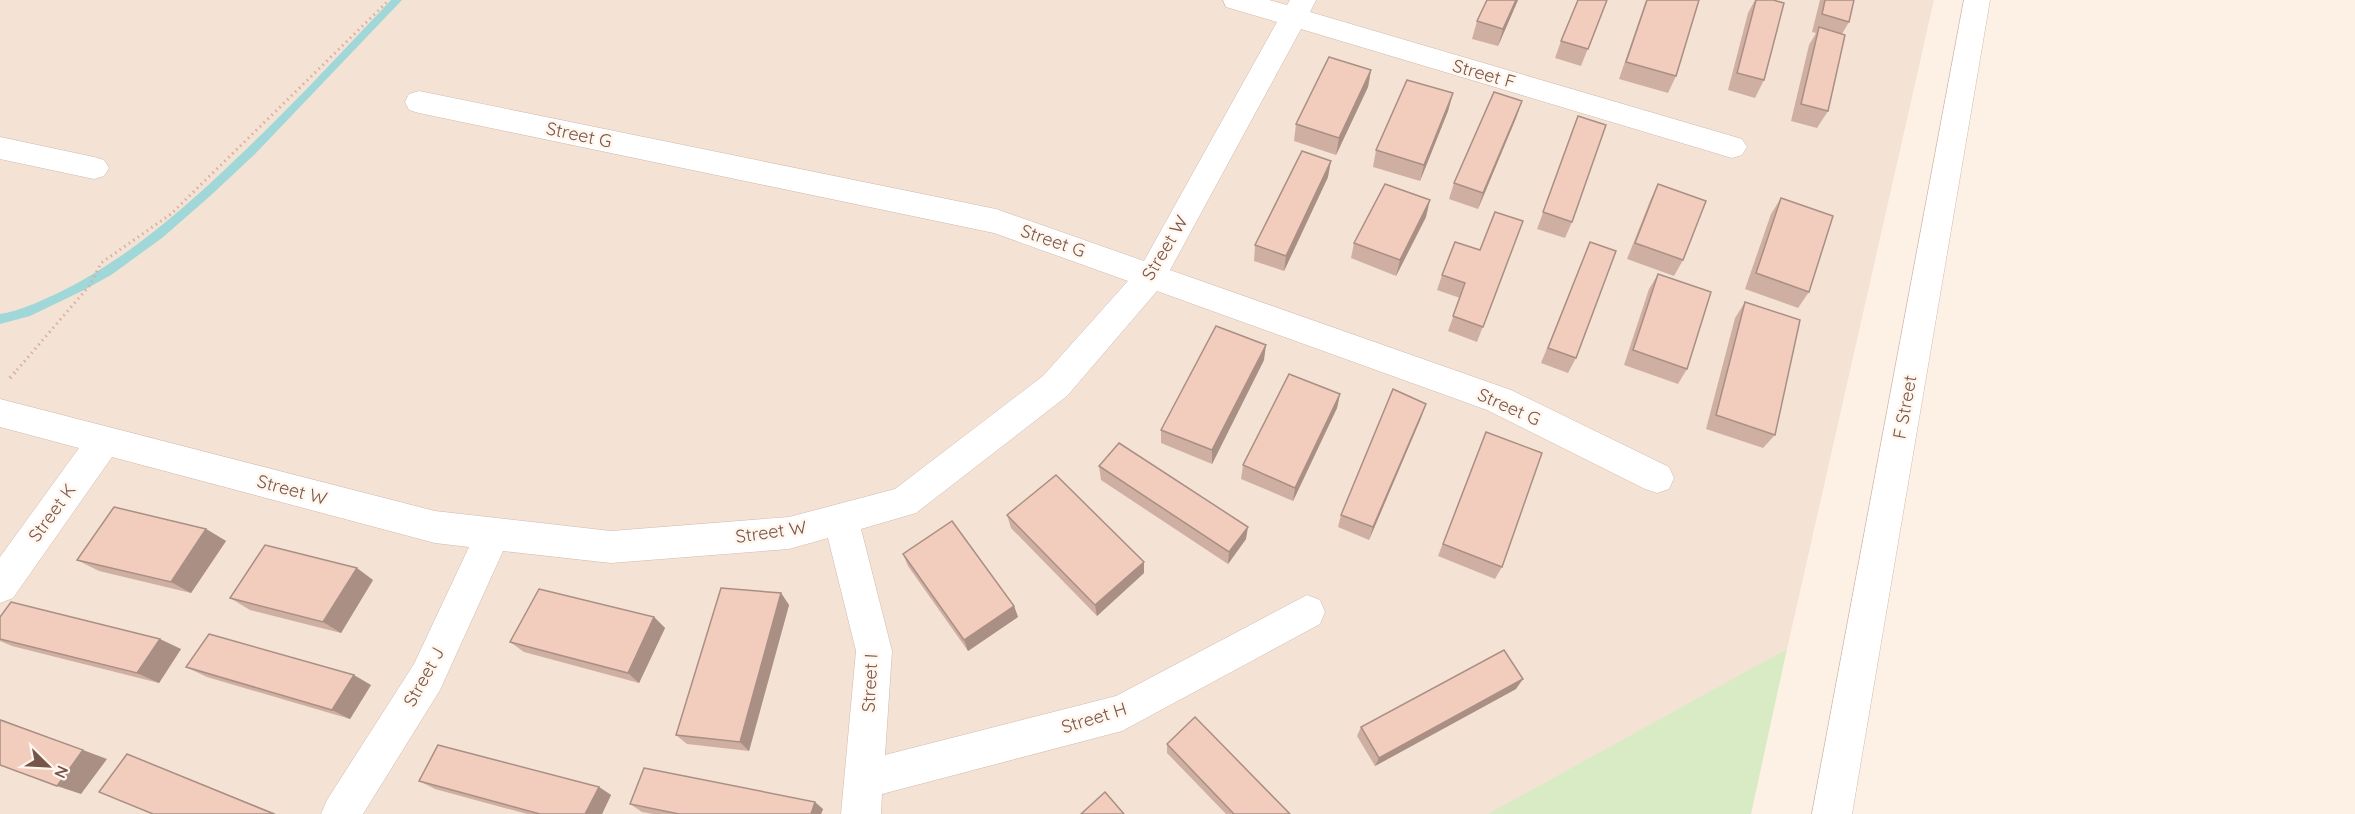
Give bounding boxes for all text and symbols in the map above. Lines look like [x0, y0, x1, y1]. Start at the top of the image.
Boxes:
street label: Street F [1450, 54, 1518, 93]
street label: Street G [544, 116, 614, 153]
street label: Street W [1136, 211, 1193, 284]
street label: Street G [1018, 219, 1088, 262]
street label: F Street [1888, 373, 1921, 441]
street label: Street G [1474, 382, 1544, 431]
street label: Street W [255, 469, 330, 510]
street label: Street K [23, 479, 80, 546]
street label: Street W [734, 515, 808, 548]
street label: Street J [398, 643, 449, 710]
street label: Street I [856, 653, 883, 713]
street label: Street H [1058, 697, 1129, 738]
north arrow [18, 736, 78, 796]
text: N [50, 763, 73, 782]

